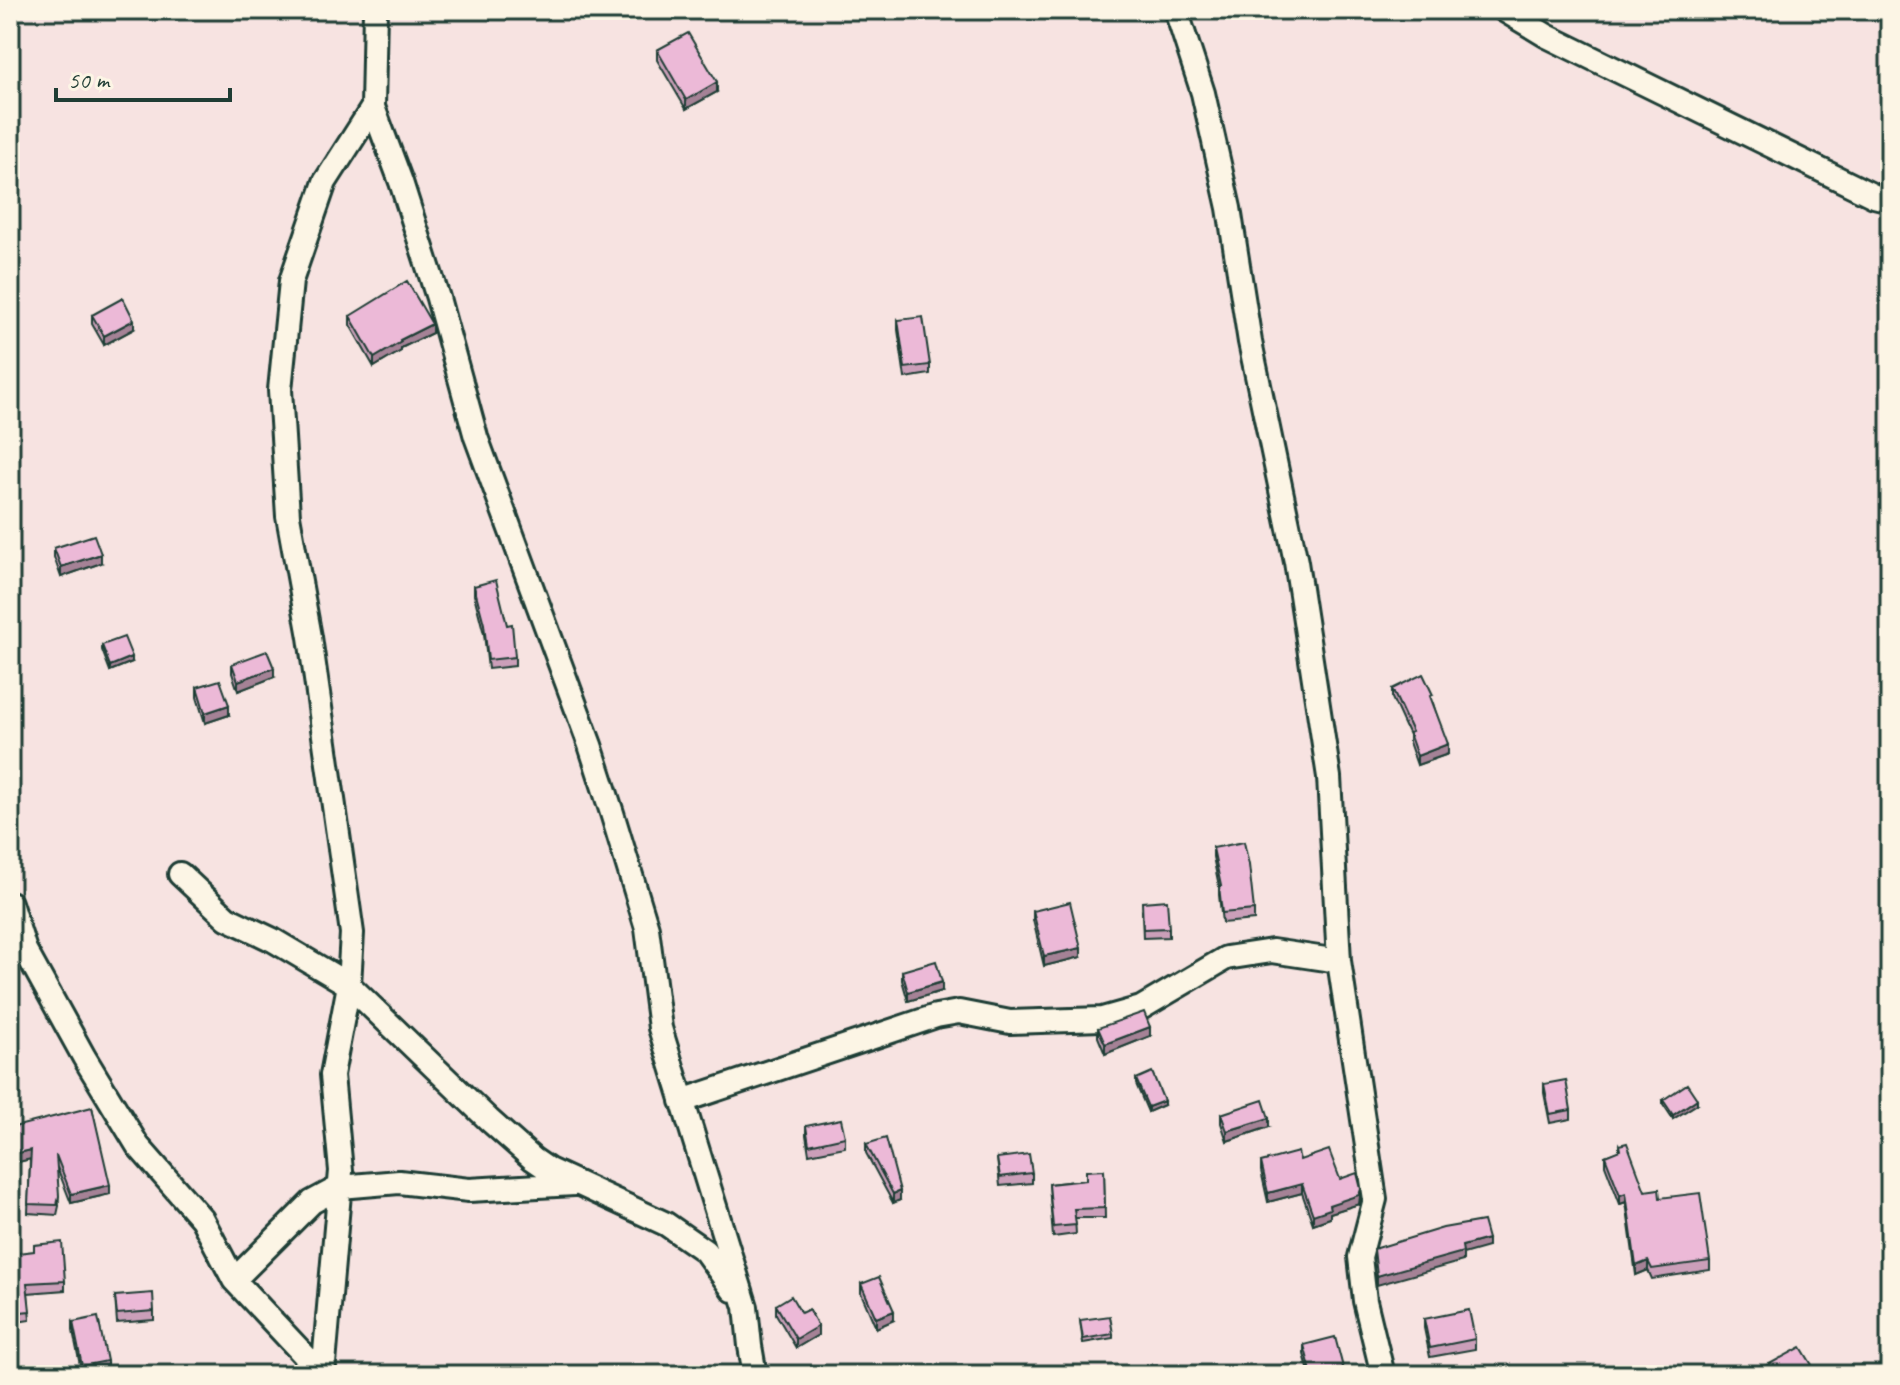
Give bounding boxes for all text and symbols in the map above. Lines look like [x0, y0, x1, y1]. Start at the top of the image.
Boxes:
scale bar [56, 52, 230, 102]
text: 50 m [68, 65, 111, 95]

